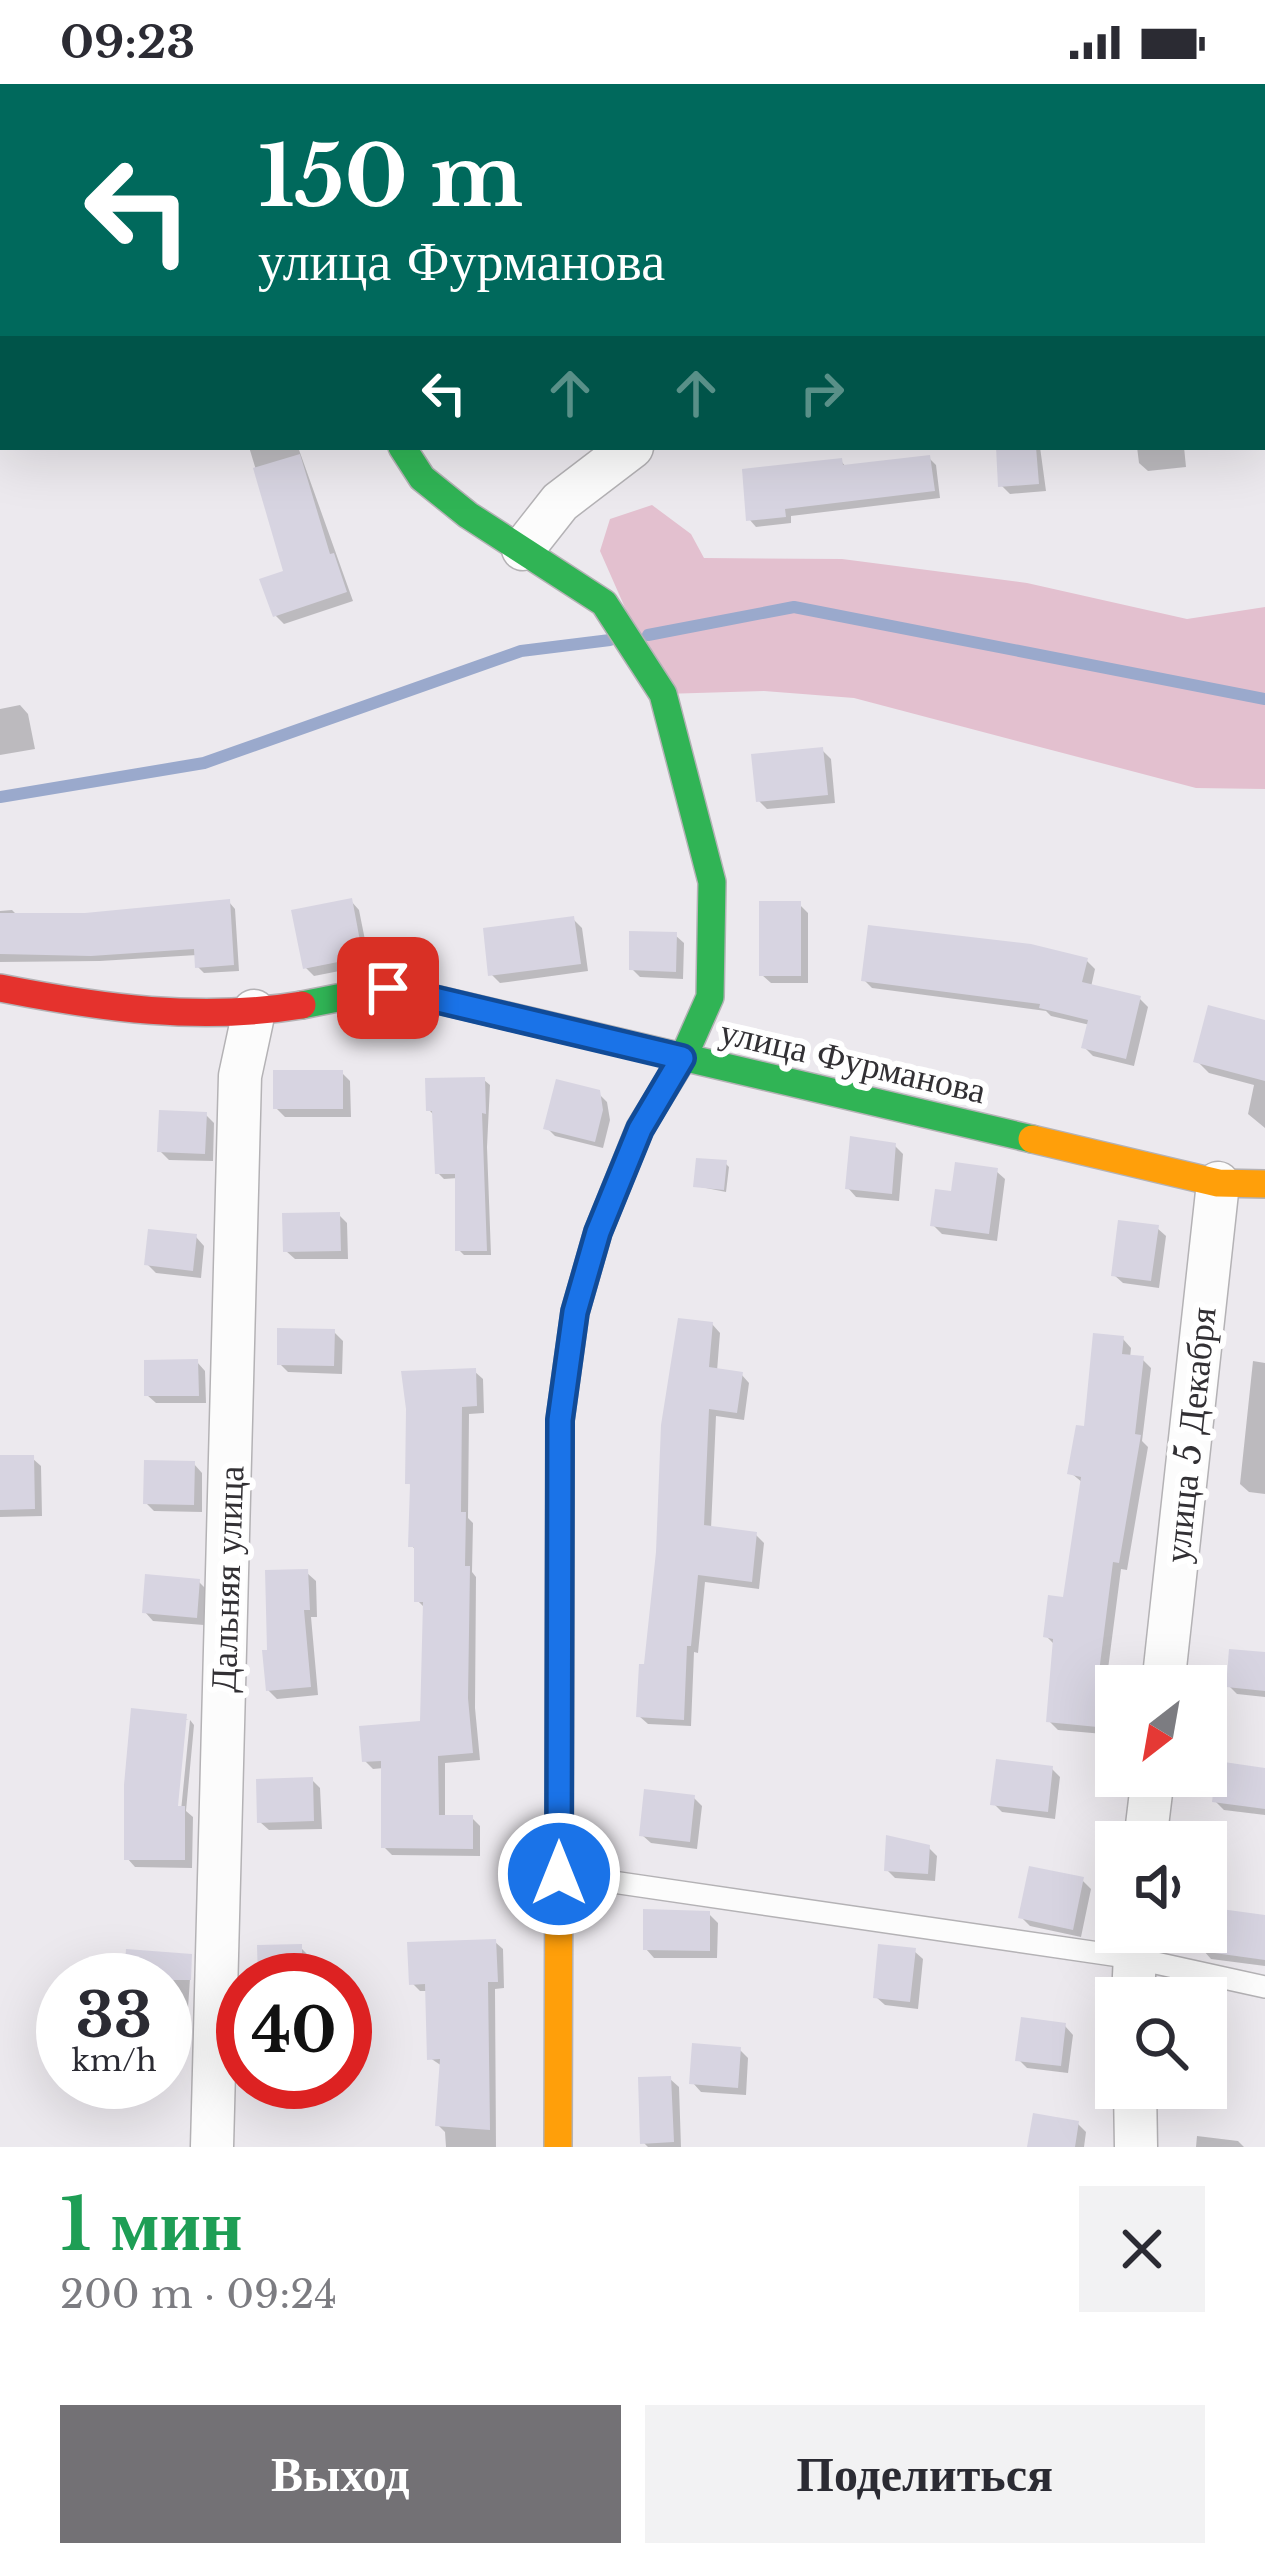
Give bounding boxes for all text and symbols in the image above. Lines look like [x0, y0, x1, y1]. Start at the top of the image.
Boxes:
text: 09:23 [60, 14, 195, 70]
text: 150 m [258, 125, 523, 229]
icon: left [60, 132, 216, 288]
text: улица Фурманова [258, 228, 665, 295]
icon: left [411, 360, 477, 426]
icon: ahead [537, 360, 603, 426]
icon: ahead [663, 360, 729, 426]
icon: right [789, 360, 855, 426]
pin [337, 937, 439, 1039]
icon: arrive [355, 955, 421, 1021]
street label: улица Фурманова [716, 1009, 990, 1113]
street label: улица 5 Декабря [1154, 1305, 1226, 1565]
street label: Дальняя улица [201, 1465, 253, 1693]
north arrow [1095, 1665, 1227, 1797]
map controls [1095, 1665, 1227, 2109]
position arrow [496, 1811, 622, 1937]
button: sound [1095, 1821, 1227, 1953]
speed limit sign: 40 [216, 1953, 372, 2109]
button: search [1095, 1977, 1227, 2109]
text: 33 [76, 1979, 152, 2053]
text: km/h [71, 2042, 157, 2079]
text: 1 мин [60, 2180, 243, 2269]
button: close [1079, 2186, 1205, 2312]
text: 200 m · 09:24 [60, 2270, 337, 2319]
button: Выход [60, 2405, 621, 2543]
button: Поделиться [645, 2405, 1205, 2543]

